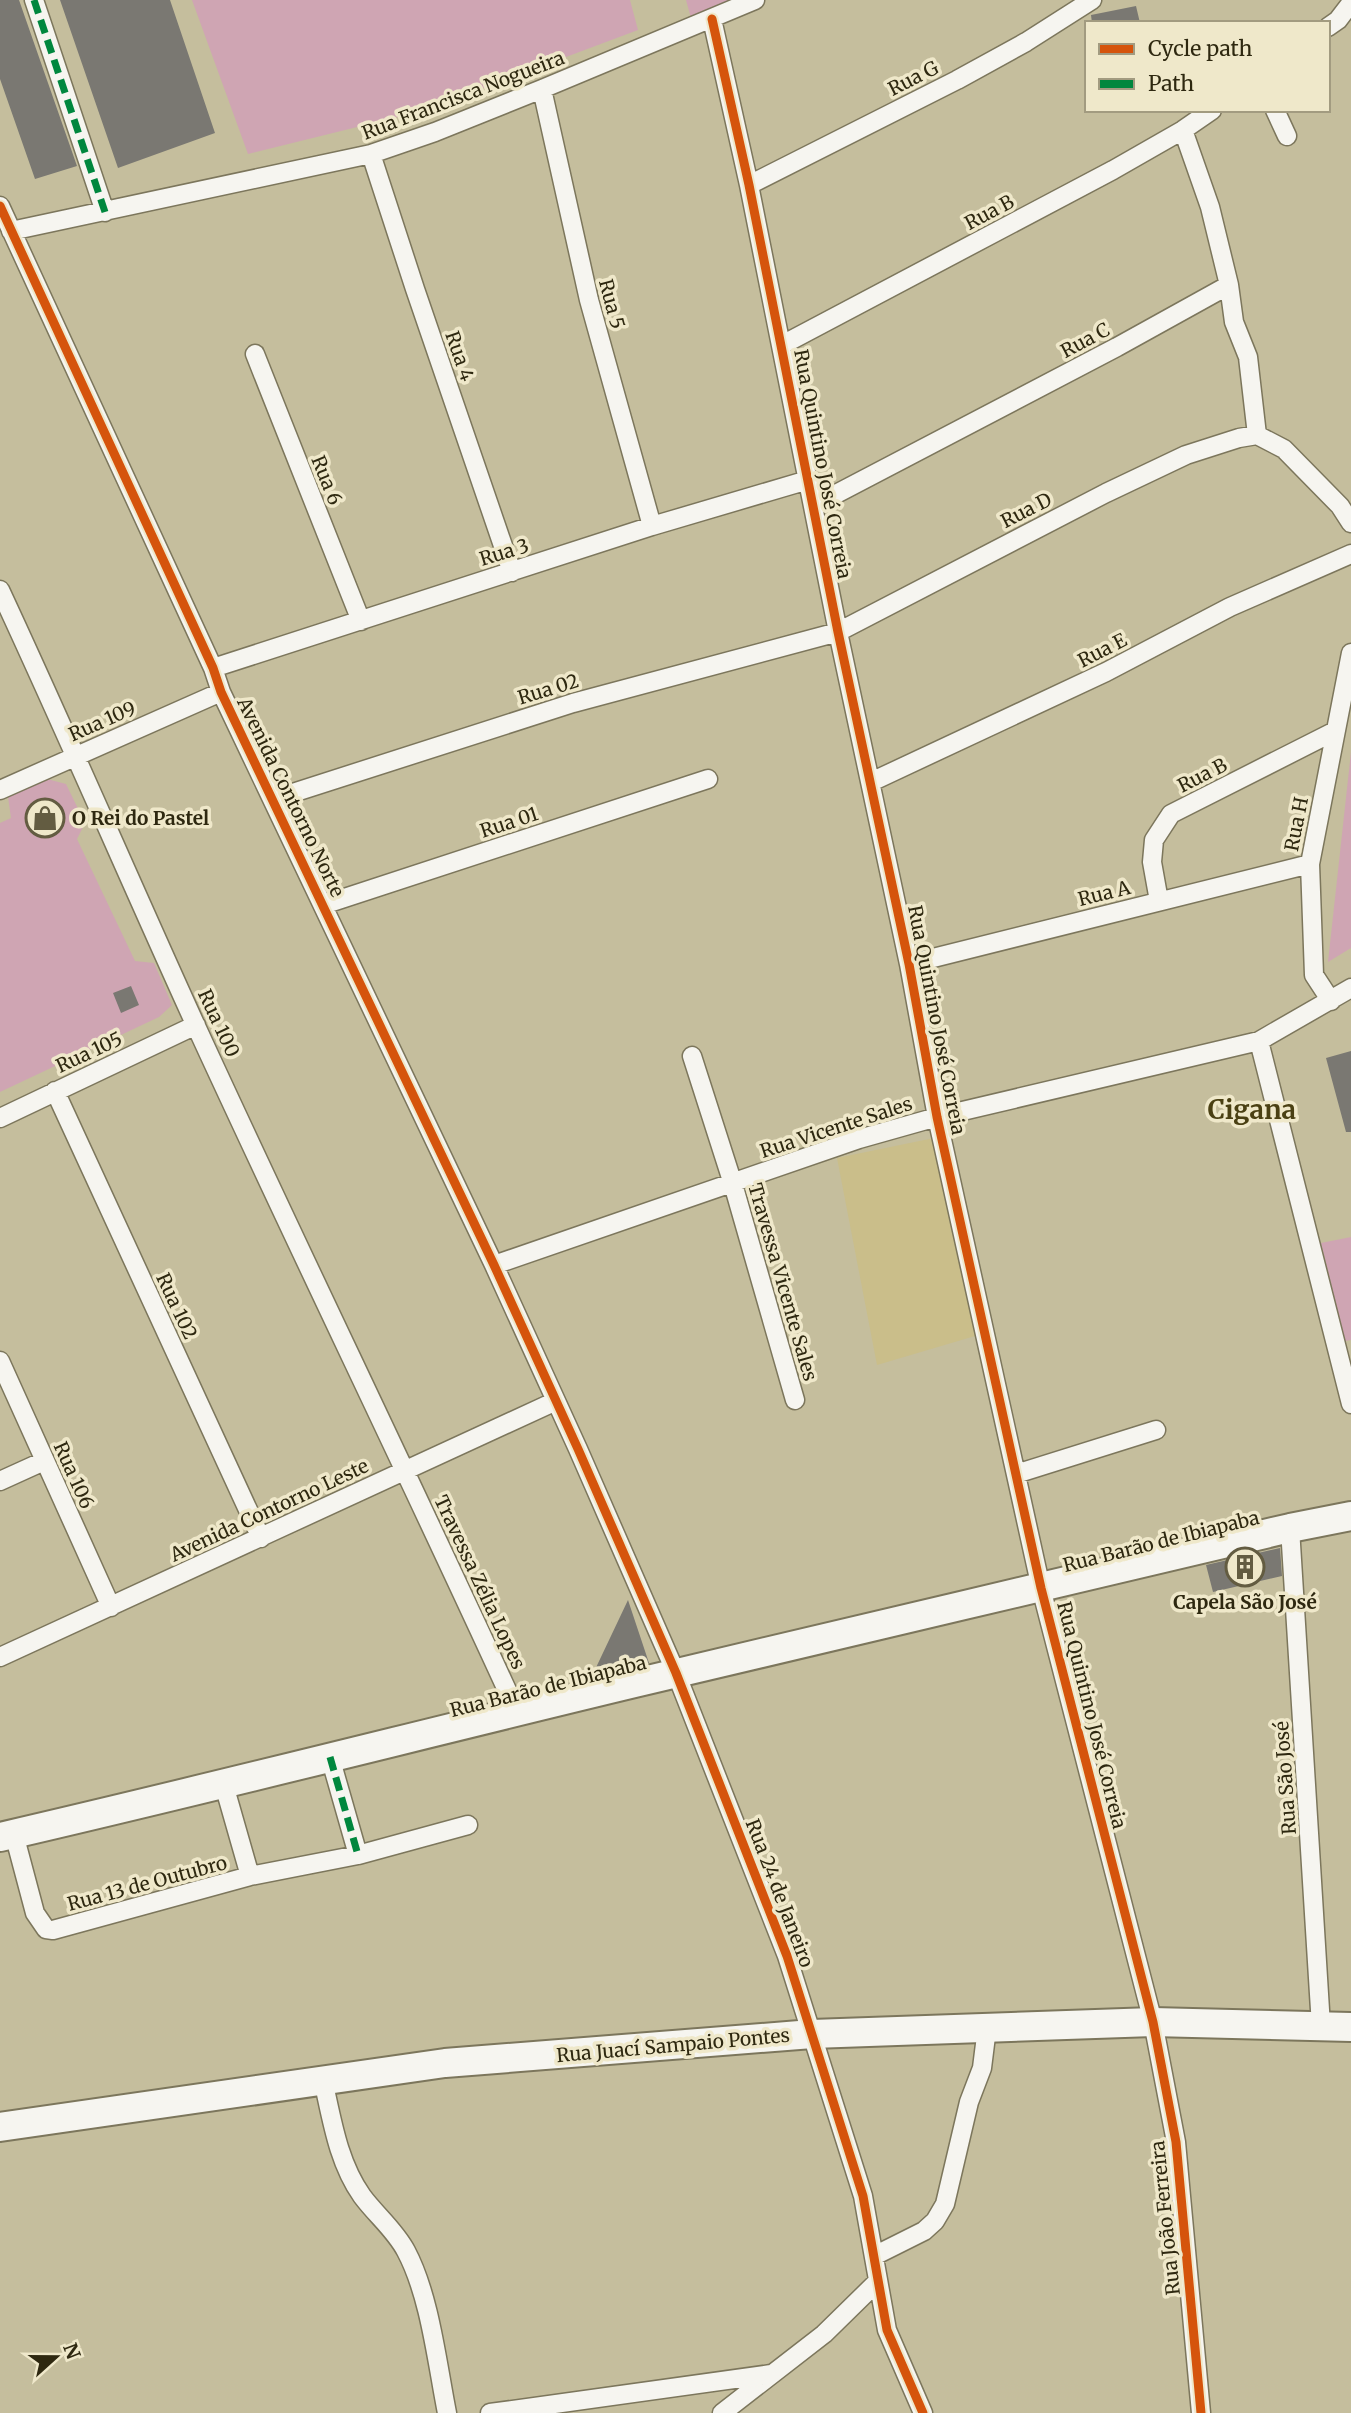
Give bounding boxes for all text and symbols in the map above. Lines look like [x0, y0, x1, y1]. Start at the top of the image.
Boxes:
legend [1085, 21, 1330, 112]
text: Cycle path [1148, 35, 1252, 62]
street label: Rua Francisca Nogueira [358, 45, 568, 145]
street label: Rua G [884, 55, 942, 101]
text: Path [1148, 70, 1194, 97]
street label: Rua B [960, 189, 1018, 235]
street label: Rua 5 [594, 276, 630, 332]
street label: Rua C [1056, 317, 1114, 363]
street label: Rua 4 [440, 328, 480, 384]
street label: Rua Quintino José Correia [789, 347, 857, 581]
street label: Rua 6 [306, 452, 348, 508]
street label: Rua D [997, 487, 1055, 533]
street label: Rua 3 [476, 533, 532, 571]
street label: Rua E [1074, 628, 1130, 672]
street label: Rua 02 [515, 668, 581, 710]
street label: Avenida Contorno Norte [232, 692, 350, 901]
street label: Rua 109 [65, 696, 139, 746]
street label: Rua B [1173, 752, 1231, 798]
street label: Rua H [1279, 795, 1313, 853]
shop icon: O Rei do Pastel [24, 797, 66, 839]
street label: Rua 01 [477, 801, 541, 843]
place label: O Rei do Pastel [72, 806, 209, 830]
street label: Rua A [1075, 875, 1133, 911]
street label: Rua Quintino José Correia [903, 903, 971, 1137]
street label: Rua 100 [193, 985, 245, 1061]
street label: Rua 105 [52, 1026, 126, 1078]
street label: Rua Vicente Sales [757, 1091, 915, 1163]
district label: Cigana [1208, 1093, 1296, 1126]
street label: Travessa Vicente Sales [743, 1180, 823, 1384]
street label: Rua 102 [151, 1269, 203, 1343]
street label: Rua 106 [49, 1438, 99, 1512]
street label: Avenida Contorno Leste [165, 1453, 372, 1567]
street label: Travessa Zélia Lopes [429, 1491, 531, 1673]
street label: Rua Barão de Ibiapaba [1060, 1505, 1262, 1577]
building icon: Capela São José [1224, 1546, 1266, 1588]
place label: Capela São José [1173, 1590, 1317, 1614]
street label: Rua Quintino José Correia [1052, 1599, 1132, 1831]
street label: Rua Barão de Ibiapaba [447, 1650, 649, 1722]
street label: Rua São José [1269, 1720, 1301, 1836]
street label: Rua 24 de Janeiro [741, 1815, 819, 1971]
street label: Rua 13 de Outubro [65, 1850, 229, 1916]
street label: Rua Juací Sampaio Pontes [555, 2023, 791, 2067]
street label: Rua João Ferreira [1145, 2139, 1185, 2297]
north arrow [21, 2322, 91, 2392]
text: N [58, 2340, 86, 2362]

